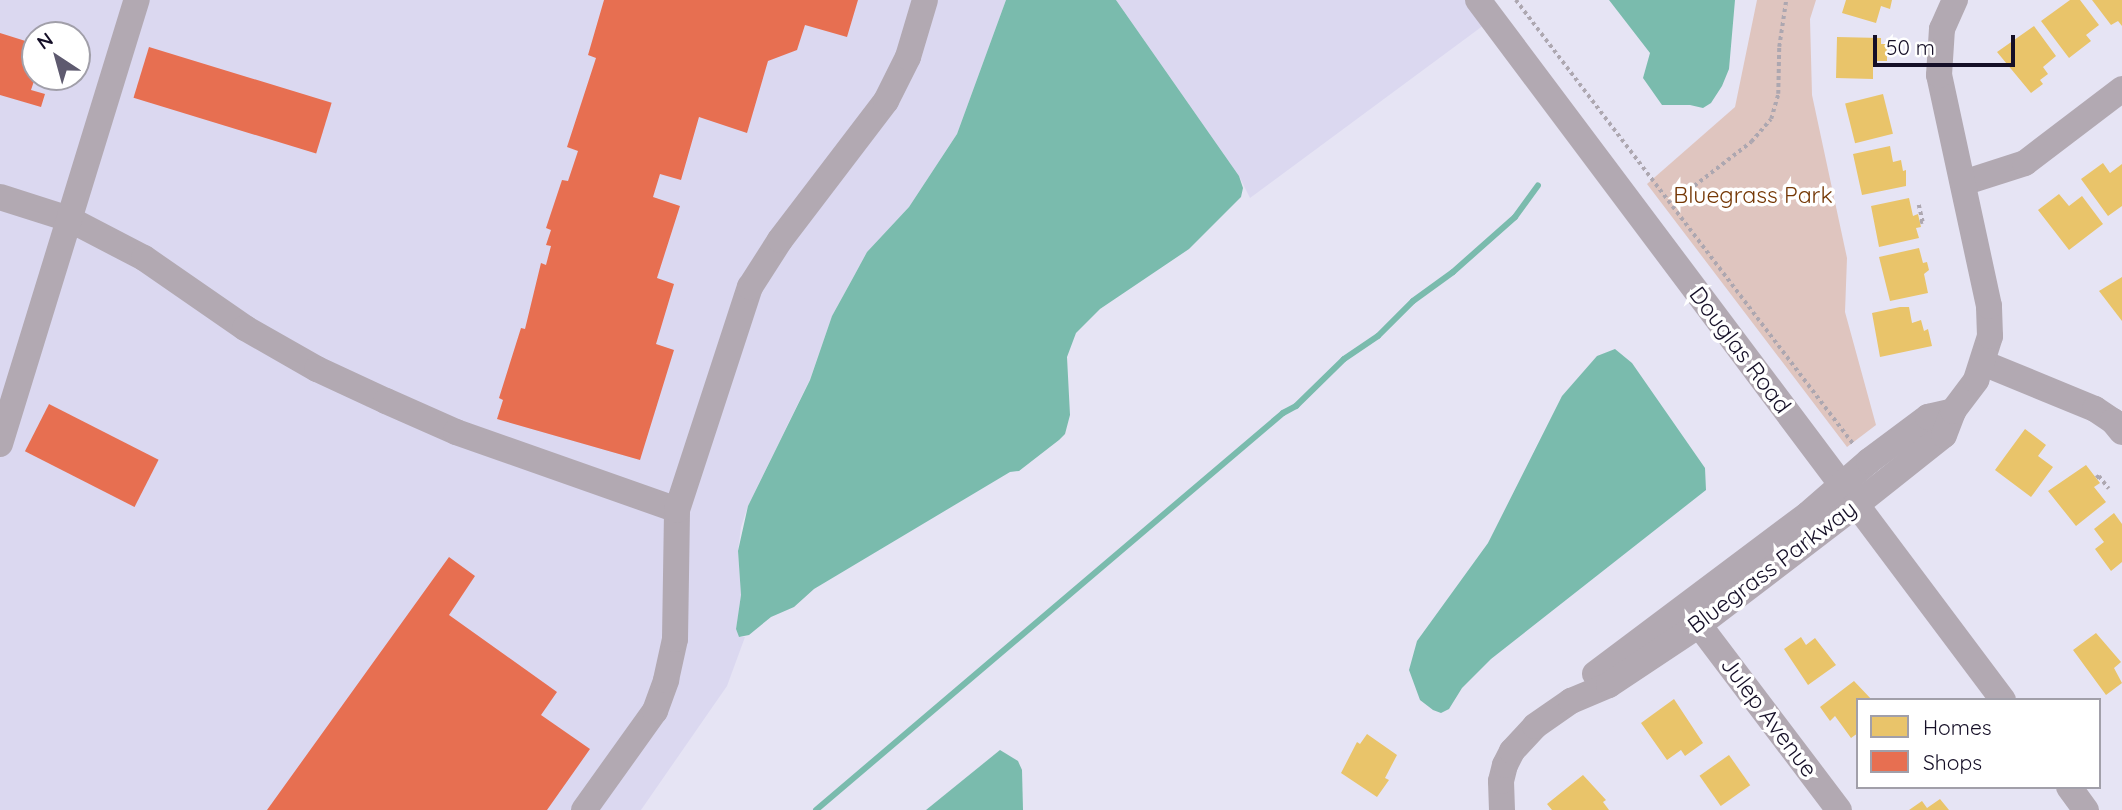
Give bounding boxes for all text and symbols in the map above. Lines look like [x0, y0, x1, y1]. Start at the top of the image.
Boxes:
north arrow [21, 21, 91, 91]
scale bar [1877, 21, 2019, 65]
text: N [32, 27, 58, 54]
text: 50 m [1886, 34, 1935, 60]
park label: Bluegrass Park [1673, 181, 1833, 209]
street label: Douglas Road [1683, 281, 1797, 419]
street label: Bluegrass Parkway [1682, 495, 1862, 639]
street label: Julep Avenue [1715, 652, 1823, 782]
legend [1856, 698, 2101, 789]
text: Homes [1923, 714, 1992, 740]
text: Shops [1923, 749, 1982, 775]

